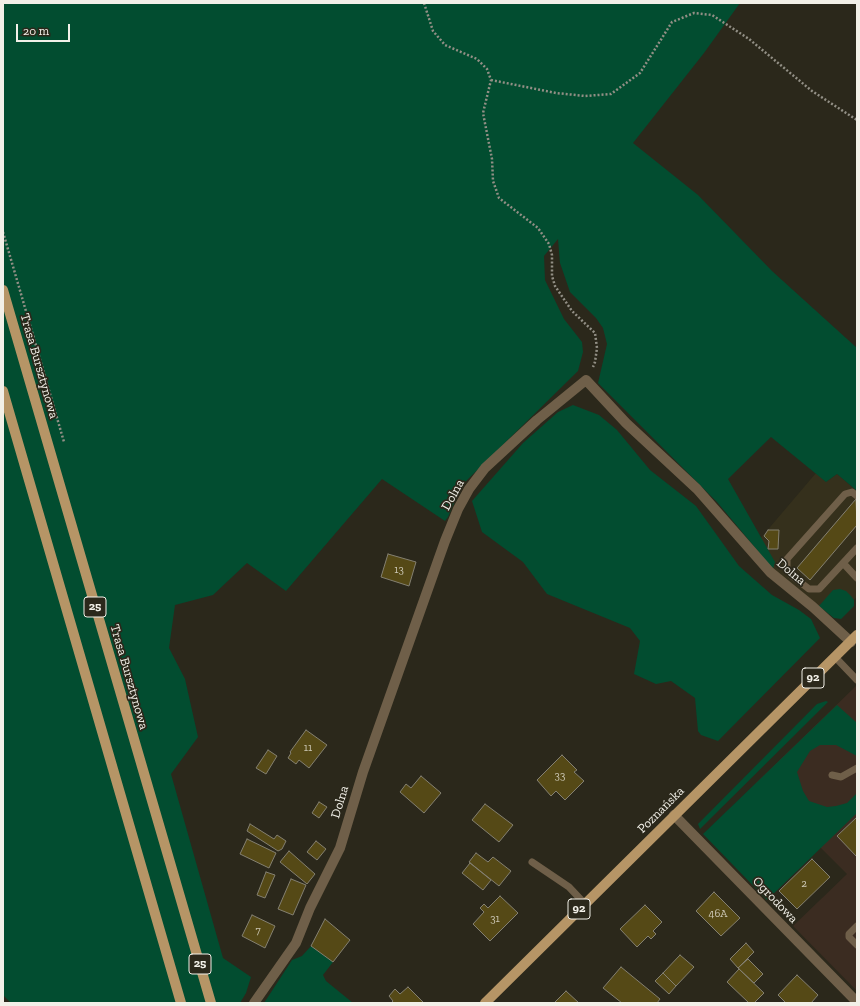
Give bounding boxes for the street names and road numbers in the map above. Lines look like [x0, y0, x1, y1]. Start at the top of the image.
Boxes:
street label: Trasa Bursztynowa [17, 312, 61, 420]
street label: Dolna [438, 477, 468, 513]
street label: Dolna [773, 555, 809, 589]
road number: 25 [84, 597, 106, 617]
street label: Trasa Bursztynowa [107, 623, 151, 731]
road number: 92 [802, 668, 824, 688]
street label: Poznańska [634, 783, 688, 837]
street label: Dolna [328, 784, 352, 820]
street label: Ogrodowa [749, 873, 801, 927]
road number: 92 [568, 899, 590, 919]
road number: 25 [189, 954, 211, 974]

